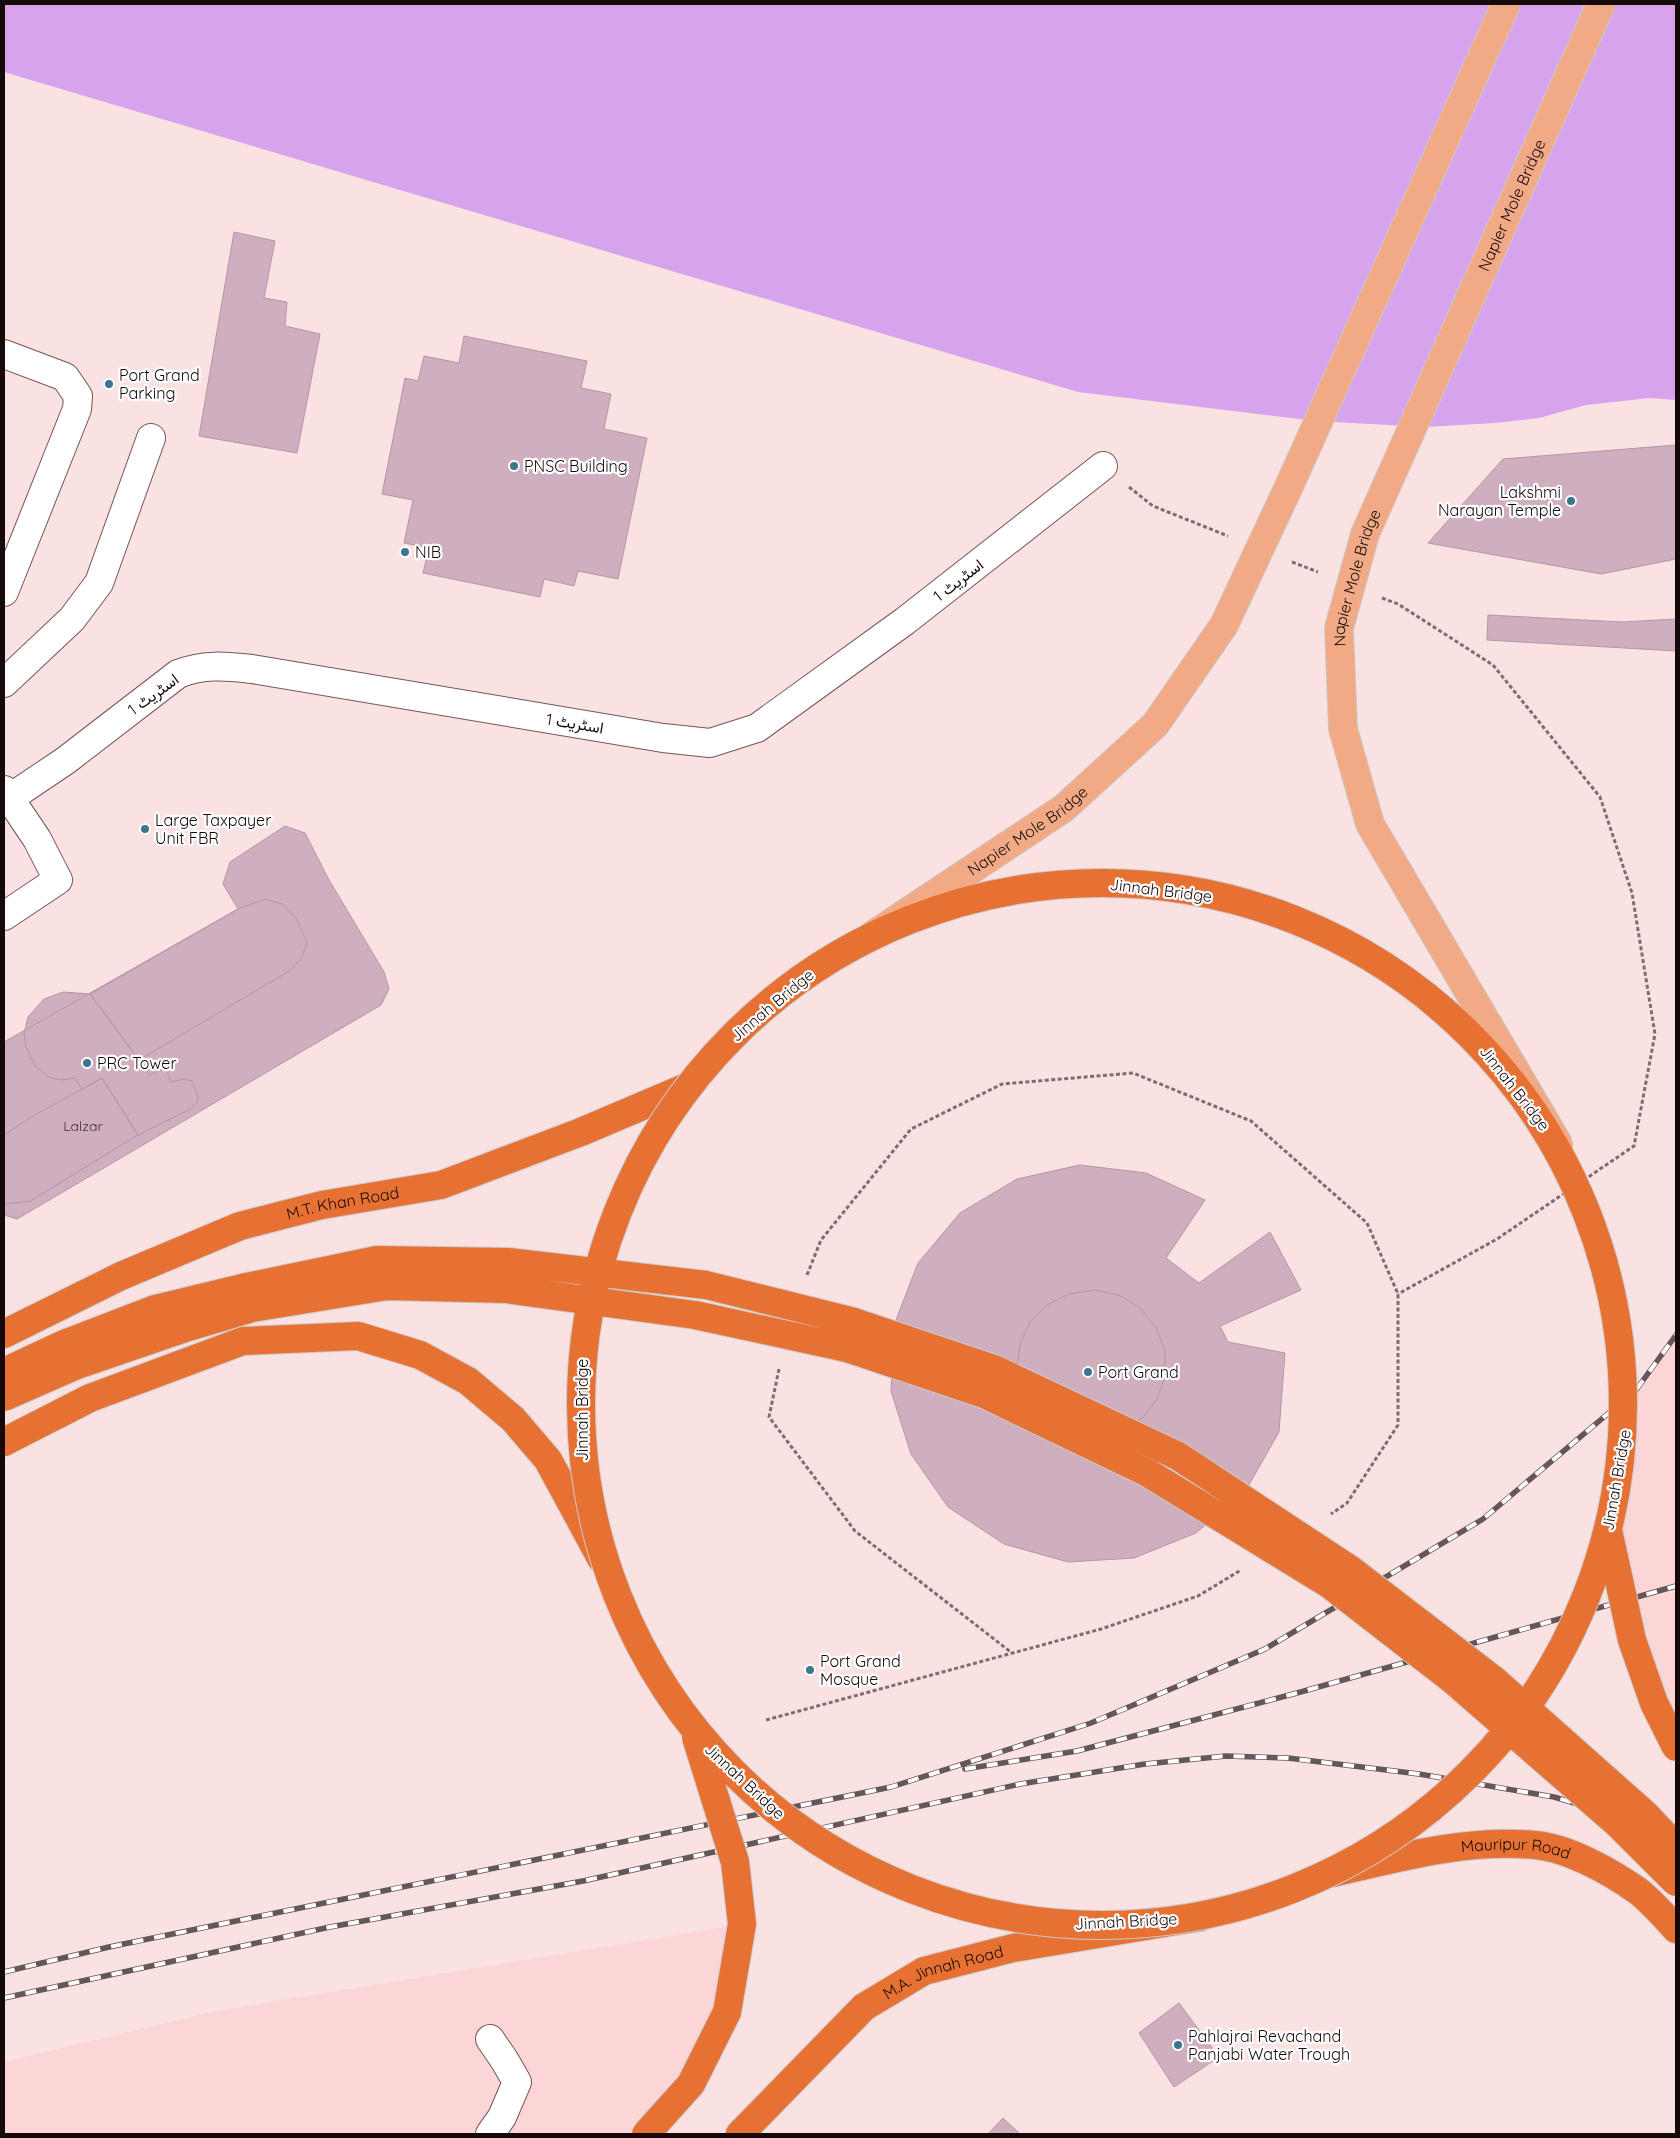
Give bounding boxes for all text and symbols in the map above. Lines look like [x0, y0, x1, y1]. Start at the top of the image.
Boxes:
street label: Napier Mole Bridge [1473, 136, 1550, 274]
place label: Port Grand Parking [119, 365, 200, 403]
marker: Port Grand Parking [103, 378, 115, 390]
place label: PNSC Building [524, 456, 628, 476]
marker: PNSC Building [508, 460, 520, 472]
place label: Lakshmi Narayan Temple [1438, 482, 1561, 520]
marker: Lakshmi Narayan Temple [1565, 495, 1577, 507]
street label: Napier Mole Bridge [1329, 506, 1385, 647]
place label: NIB [415, 542, 441, 562]
marker: NIB [399, 546, 411, 558]
street label: اسٹریٹ 1 [929, 554, 988, 607]
street label: اسٹریٹ 1 [124, 669, 183, 720]
street label: اسٹریٹ 1 [545, 709, 605, 738]
street label: Napier Mole Bridge [963, 782, 1092, 880]
place label: Large Taxpayer Unit FBR [155, 810, 271, 848]
marker: Large Taxpayer Unit FBR [139, 823, 151, 835]
street label: Jinnah Bridge [1109, 874, 1213, 906]
street label: Jinnah Bridge [726, 964, 818, 1046]
street label: Jinnah Bridge [1476, 1041, 1554, 1135]
place label: PRC Tower [97, 1053, 177, 1073]
marker: PRC Tower [81, 1057, 93, 1069]
house number: Lalzar [63, 1117, 103, 1135]
street label: M.T. Khan Road [284, 1182, 400, 1224]
street label: Jinnah Bridge [572, 1359, 592, 1461]
place label: Port Grand [1098, 1362, 1179, 1382]
marker: Port Grand [1082, 1366, 1094, 1378]
street label: Jinnah Bridge [1597, 1428, 1635, 1532]
place label: Port Grand Mosque [820, 1651, 901, 1689]
marker: Port Grand Mosque [804, 1664, 816, 1676]
street label: Jinnah Bridge [701, 1739, 789, 1823]
street label: Mauripur Road [1460, 1834, 1574, 1863]
street label: Jinnah Bridge [1074, 1908, 1178, 1934]
street label: M.A. Jinnah Road [879, 1941, 1005, 2003]
place label: Pahlajrai Revachand Panjabi Water Trough [1188, 2026, 1350, 2064]
marker: Pahlajrai Revachand Panjabi Water Trough [1172, 2039, 1184, 2051]

